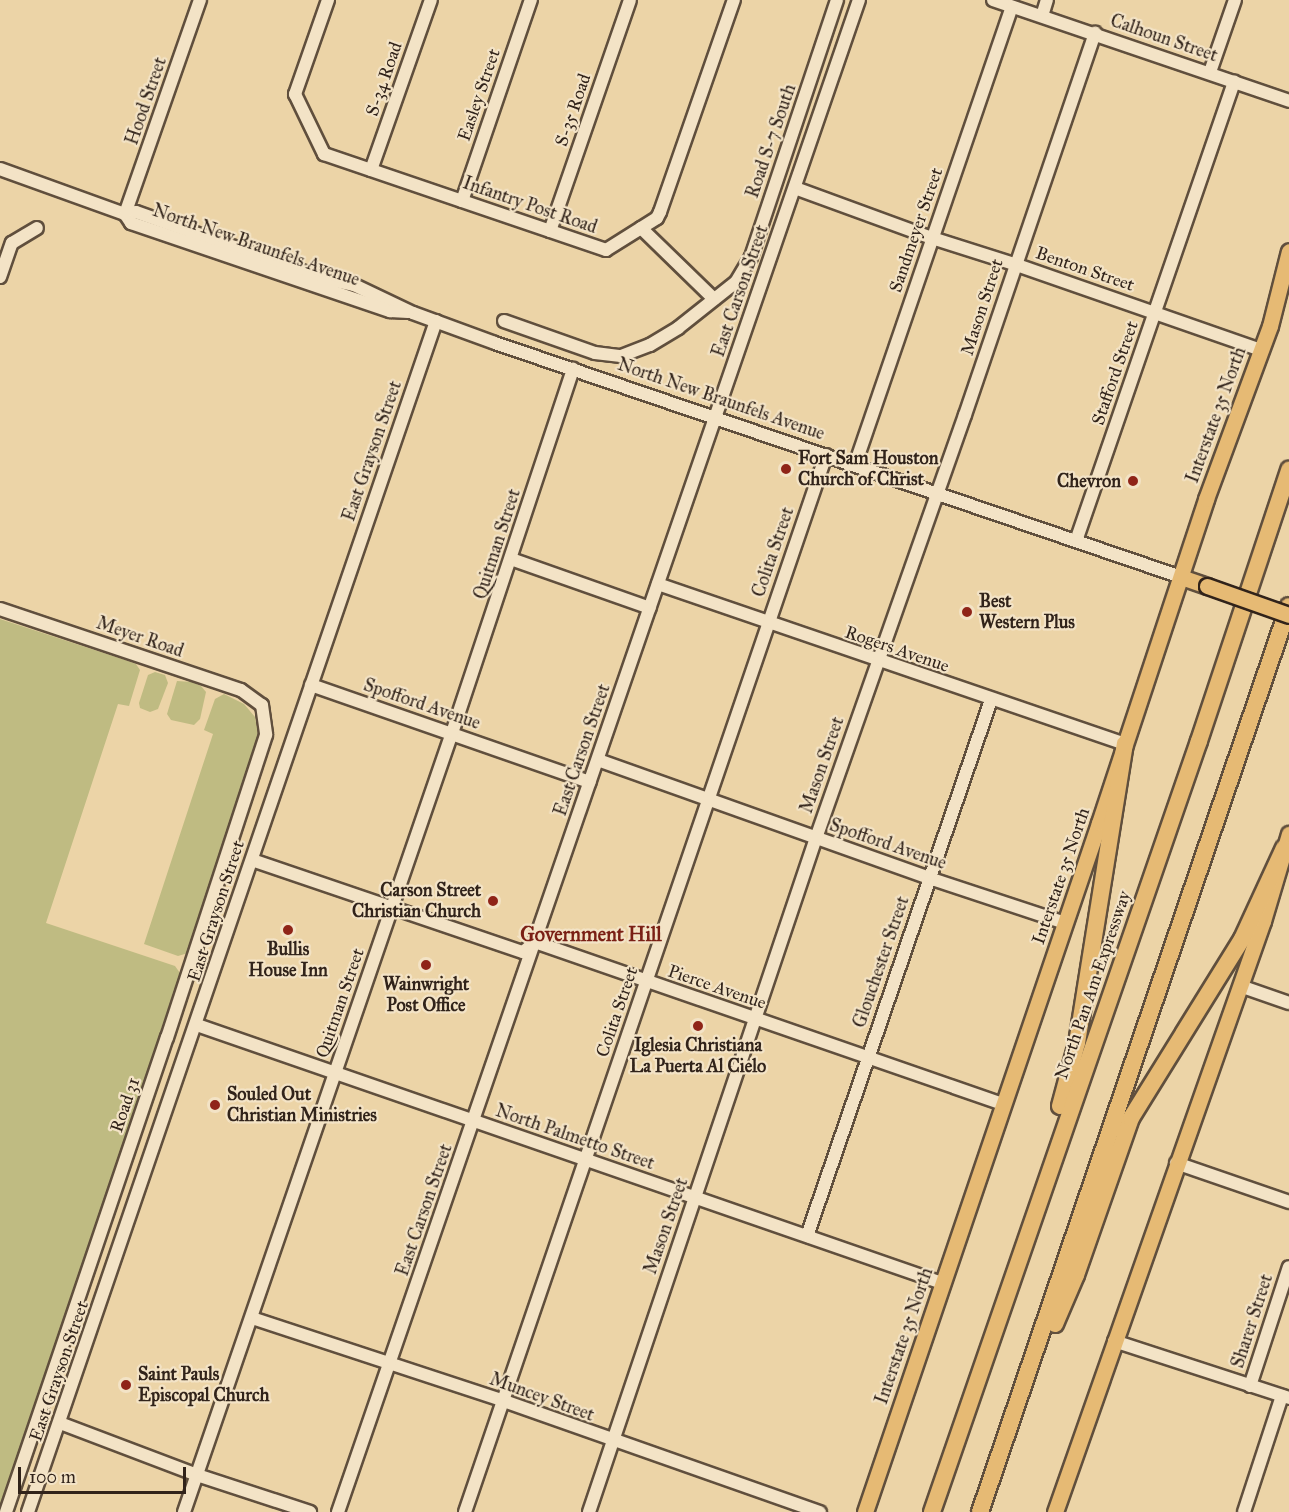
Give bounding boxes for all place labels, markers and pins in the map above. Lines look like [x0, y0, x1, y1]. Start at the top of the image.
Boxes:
place label: Fort Sam Houston Church of Christ [798, 448, 938, 490]
marker: Fort Sam Houston Church of Christ [779, 462, 793, 476]
place label: Chevron [1057, 470, 1121, 492]
marker: Chevron [1126, 474, 1140, 488]
place label: Best Western Plus [979, 591, 1075, 634]
marker: Best Western Plus [960, 605, 974, 619]
place label: Carson Street Christian Church [352, 880, 481, 922]
marker: Carson Street Christian Church [486, 894, 500, 908]
marker: Bullis House Inn [281, 923, 295, 937]
place label: Bullis House Inn [248, 939, 328, 982]
marker: Wainwright Post Office [419, 958, 433, 972]
place label: Wainwright Post Office [383, 974, 469, 1016]
marker: Iglesia Christiana La Puerta Al Cielo [691, 1019, 705, 1033]
place label: Iglesia Christiana La Puerta Al Cielo [630, 1035, 766, 1078]
place label: Souled Out Christian Ministries [227, 1084, 377, 1126]
marker: Souled Out Christian Ministries [208, 1098, 222, 1112]
place label: Saint Pauls Episcopal Church [138, 1364, 270, 1406]
marker: Saint Pauls Episcopal Church [119, 1378, 133, 1392]

